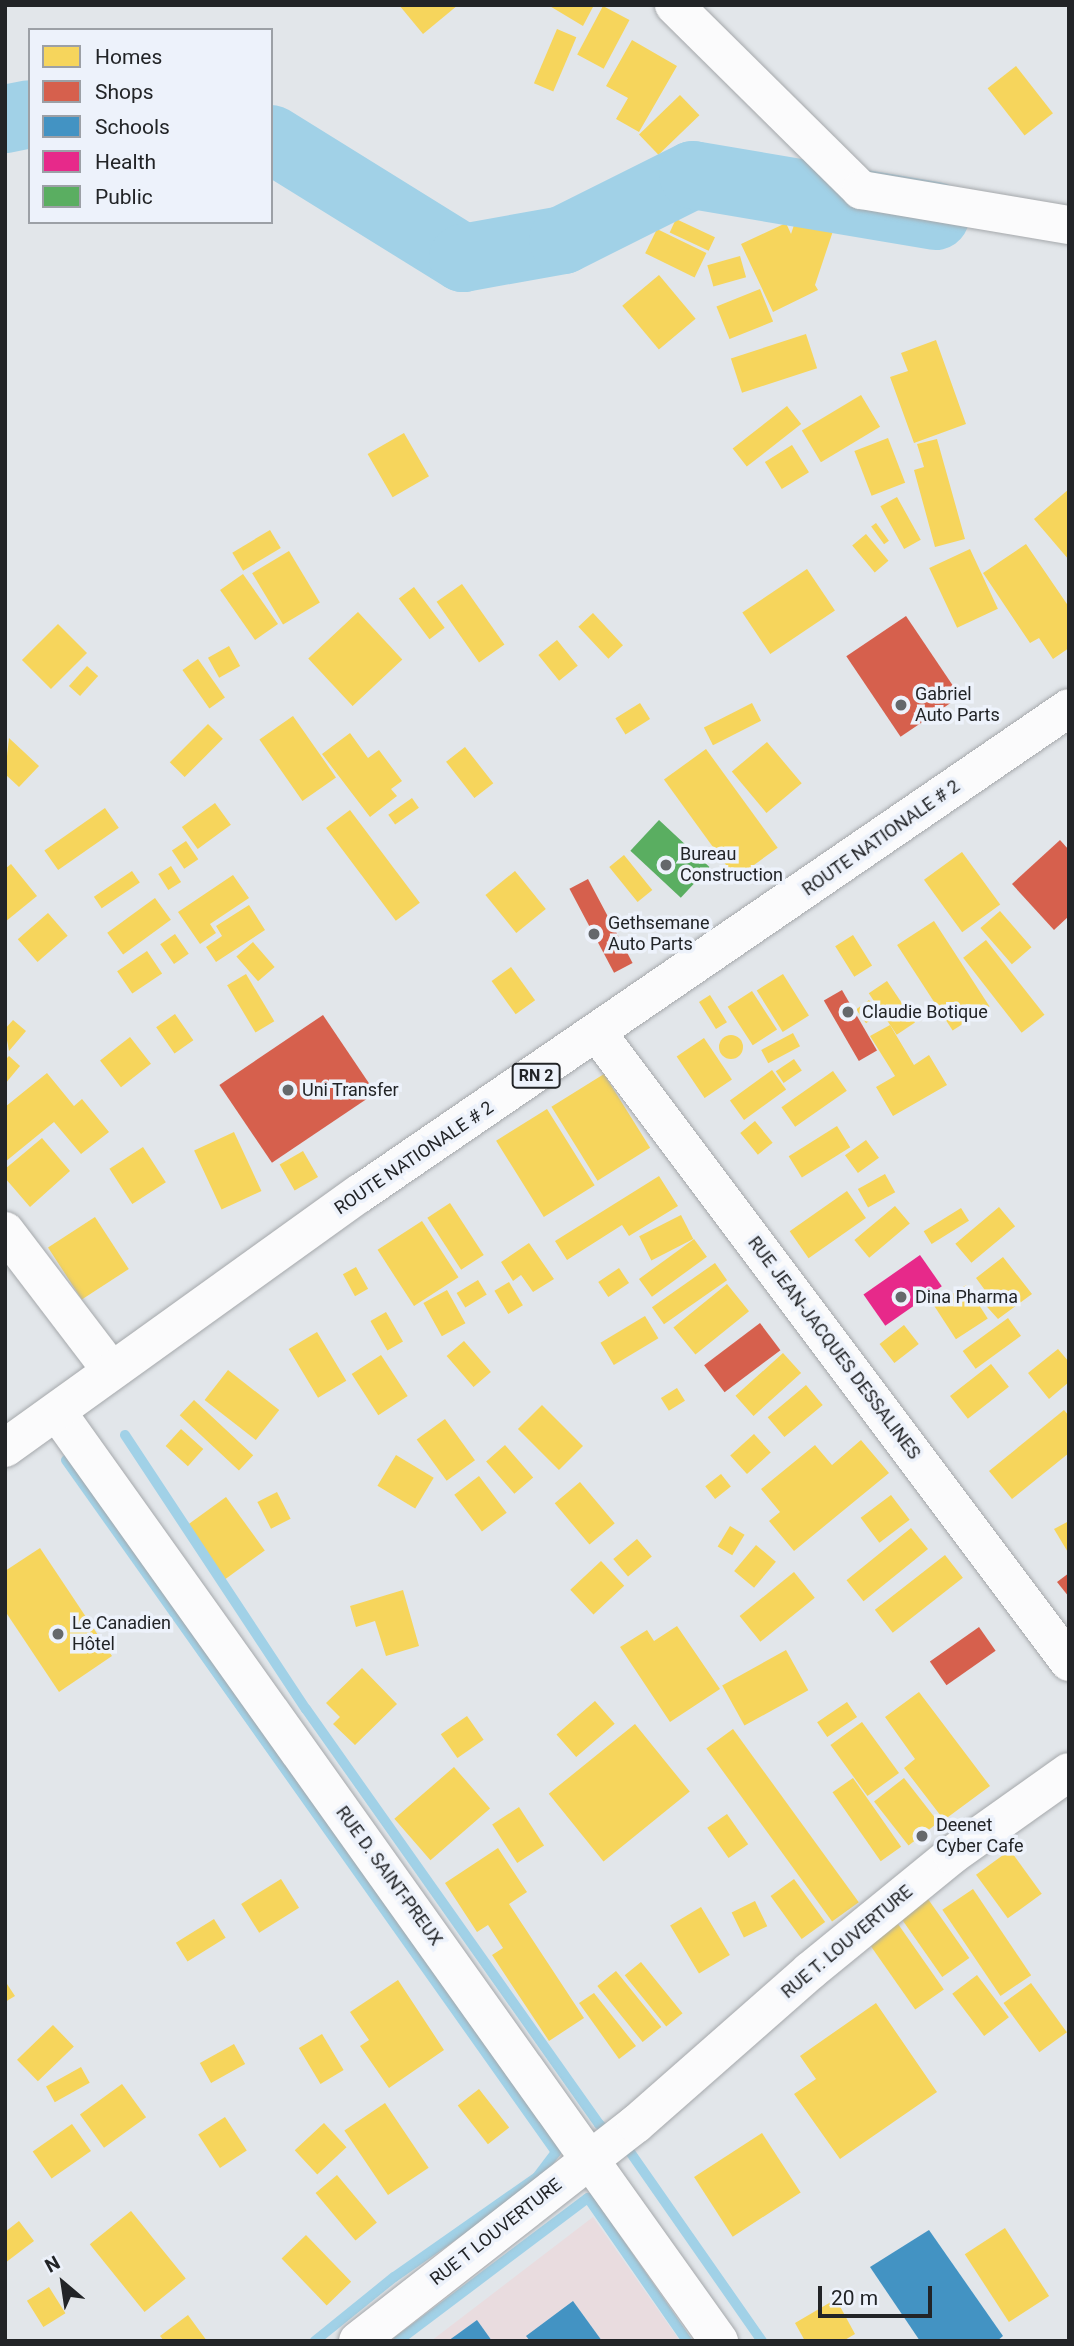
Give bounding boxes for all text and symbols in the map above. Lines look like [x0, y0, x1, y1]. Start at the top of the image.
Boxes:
legend [28, 28, 273, 224]
text: Homes [95, 45, 162, 69]
text: Shops [95, 80, 154, 104]
text: Schools [95, 115, 170, 139]
text: Health [95, 150, 156, 174]
text: Public [95, 185, 153, 209]
place label: Gabriel Auto Parts [915, 684, 1000, 726]
marker: Gabriel Auto Parts [893, 697, 909, 713]
street label: ROUTE NATIONALE # 2 [798, 776, 964, 900]
place label: Bureau Construction [680, 844, 783, 886]
marker: Bureau Construction [658, 857, 674, 873]
place label: Gethsemane Auto Parts [608, 913, 710, 956]
marker: Gethsemane Auto Parts [586, 926, 602, 942]
place label: Claudie Botique [862, 1001, 988, 1023]
marker: Claudie Botique [840, 1004, 856, 1020]
road number: RN 2 [512, 1064, 560, 1088]
place label: Uni Transfer [302, 1079, 399, 1101]
marker: Uni Transfer [280, 1082, 296, 1098]
street label: ROUTE NATIONALE # 2 [330, 1097, 498, 1219]
street label: RUE JEAN-JACQUES DESSALINES [743, 1232, 925, 1464]
place label: Dina Pharma [915, 1286, 1018, 1308]
marker: Dina Pharma [893, 1289, 909, 1305]
place label: Le Canadien Hôtel [72, 1613, 171, 1656]
marker: Le Canadien Hôtel [50, 1626, 66, 1642]
street label: RUE D. SAINT-PREUX [331, 1802, 447, 1950]
place label: Deenet Cyber Cafe [936, 1815, 1024, 1857]
marker: Deenet Cyber Cafe [914, 1828, 930, 1844]
street label: RUE T. LOUVERTURE [777, 1881, 917, 2003]
street label: RUE T LOUVERTURE [426, 2174, 566, 2290]
north arrow [28, 2248, 98, 2318]
text: N [41, 2251, 64, 2278]
scale bar [822, 2272, 936, 2316]
text: 20 m [831, 2286, 878, 2310]

